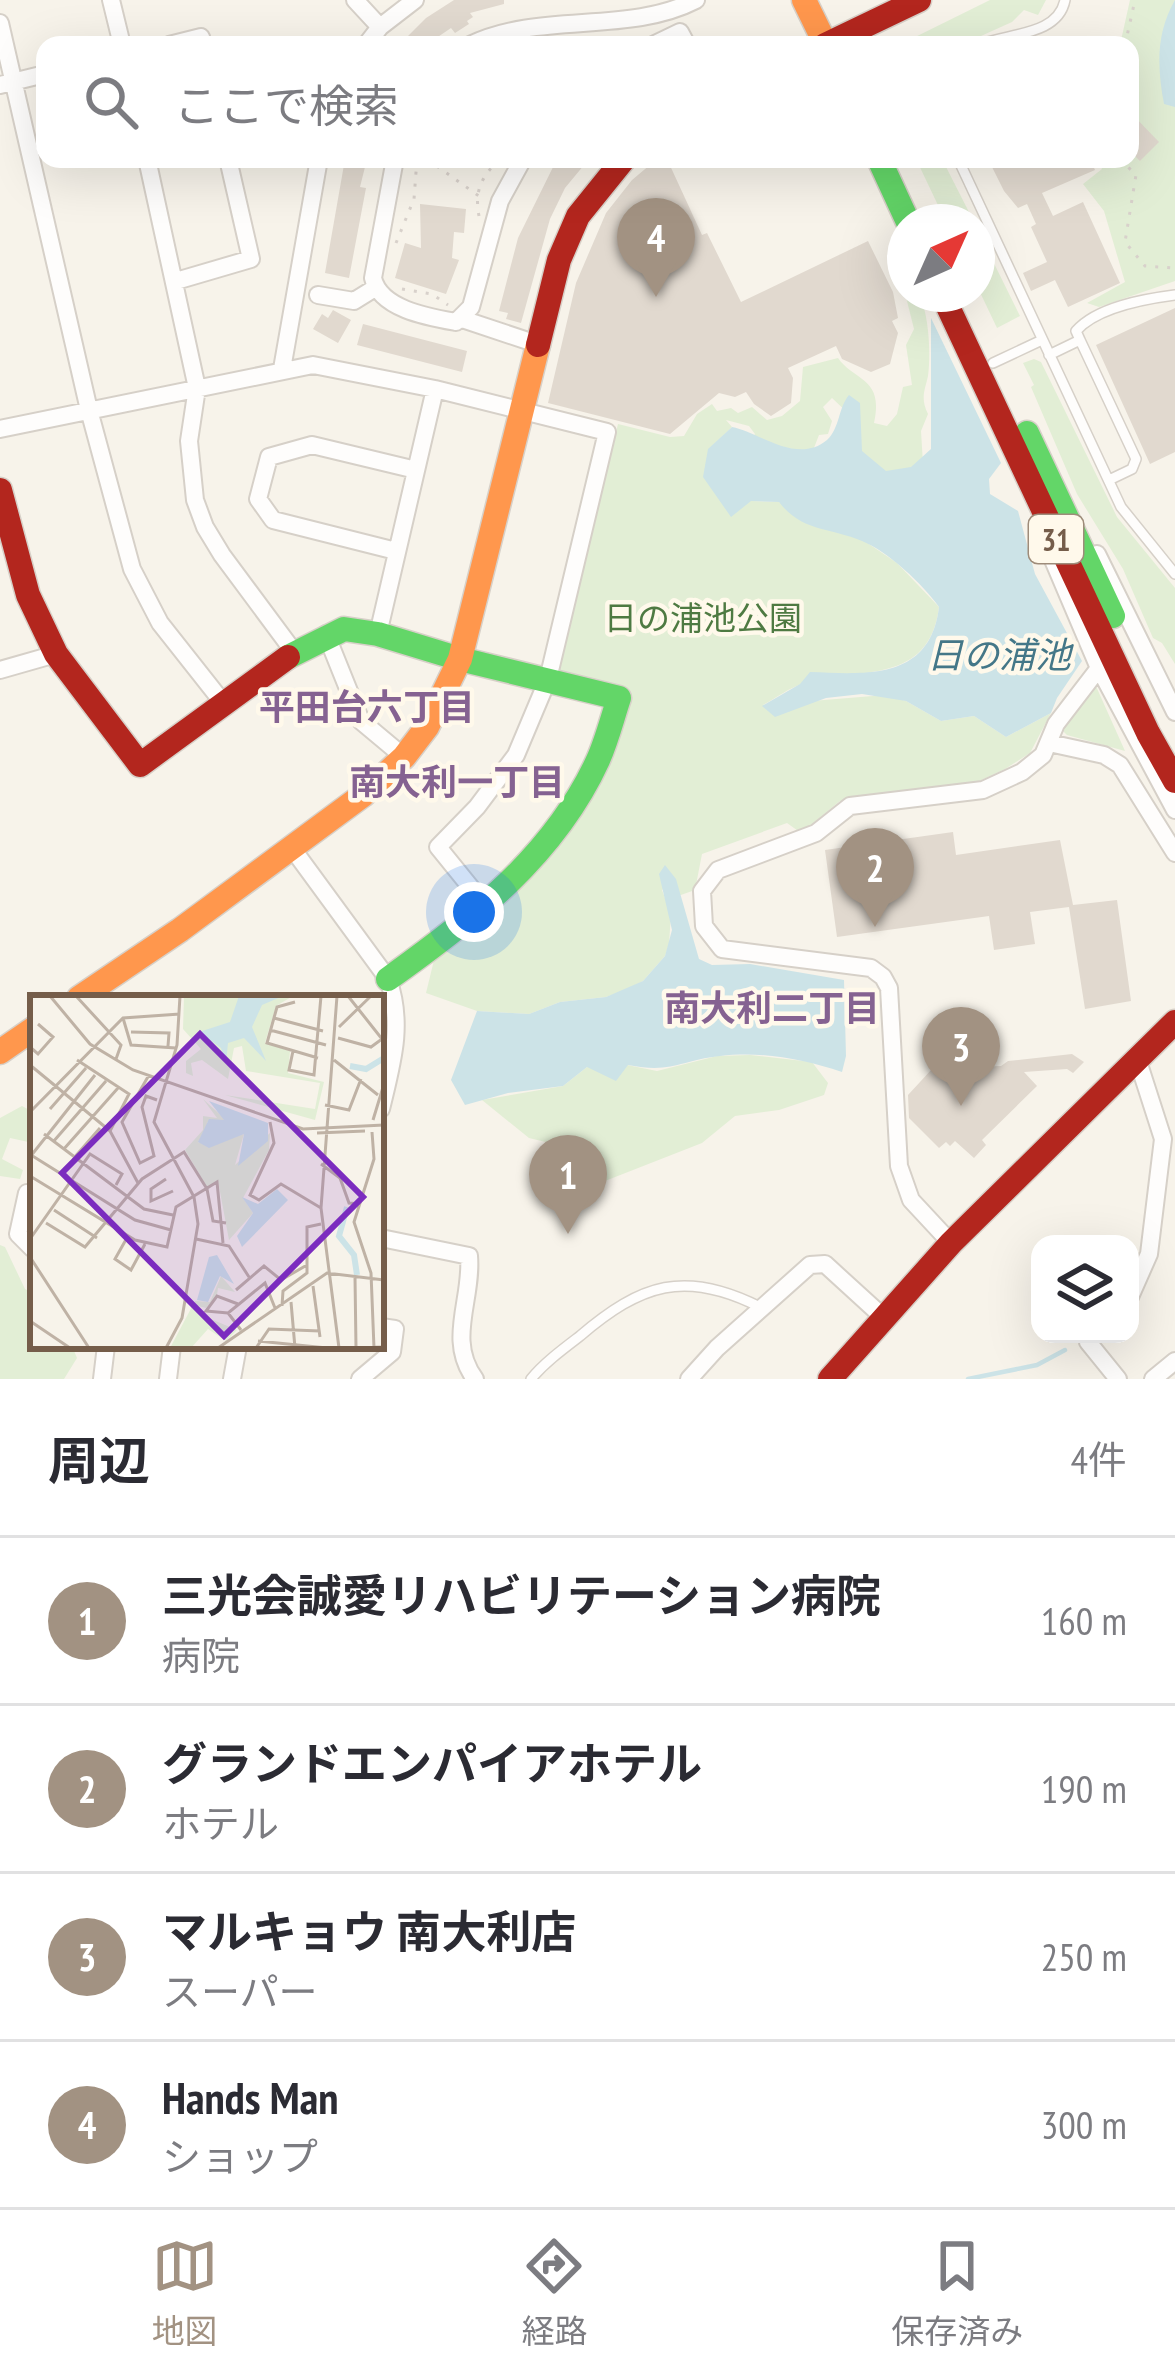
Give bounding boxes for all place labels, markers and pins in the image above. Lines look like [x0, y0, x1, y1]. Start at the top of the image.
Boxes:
pin: 4 [617, 198, 695, 297]
pin: 2 [836, 828, 914, 927]
pin: 3 [922, 1007, 1000, 1106]
pin: 1 [529, 1135, 607, 1234]

